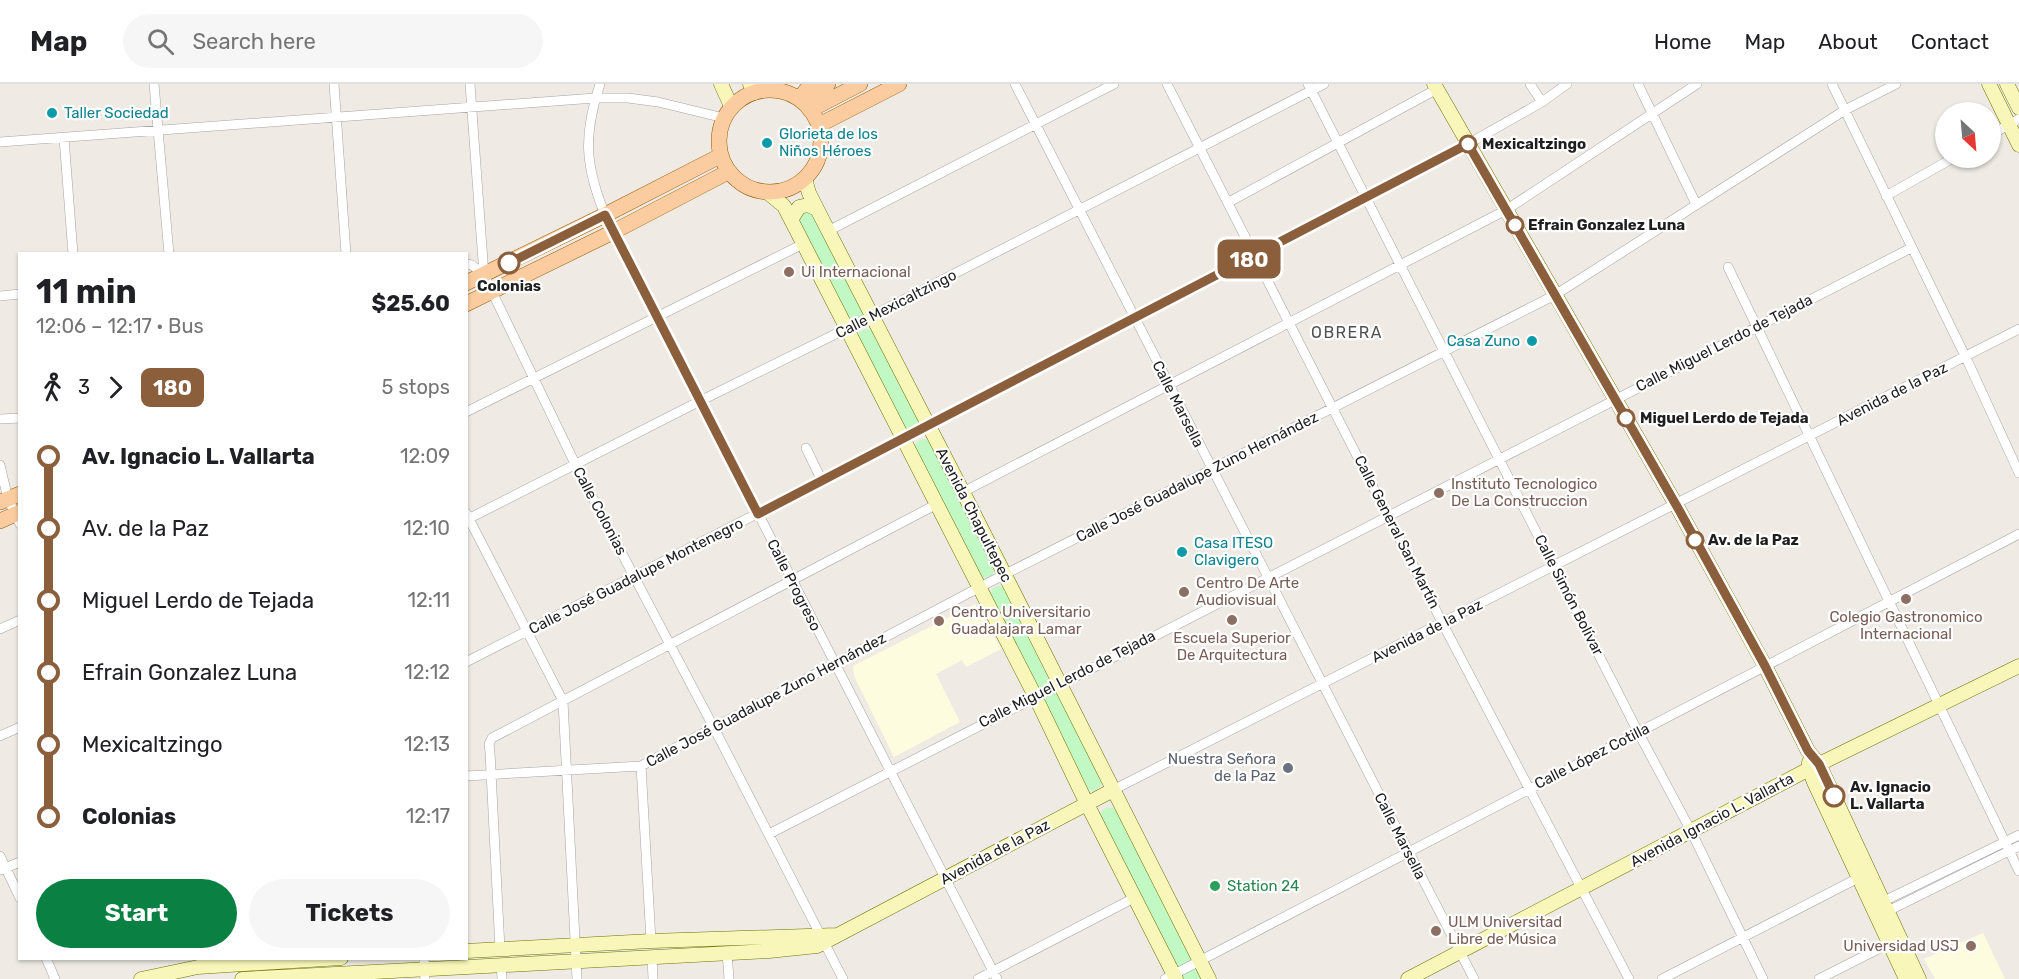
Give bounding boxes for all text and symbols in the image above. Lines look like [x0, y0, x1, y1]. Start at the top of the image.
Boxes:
search box [123, 14, 543, 68]
text: Map [30, 25, 87, 58]
icon: search [144, 25, 177, 58]
text: Search here [192, 28, 316, 55]
text: Home [1654, 29, 1711, 54]
text: Map [1744, 29, 1785, 54]
text: About [1818, 29, 1878, 54]
text: Contact [1911, 29, 1989, 54]
north arrow [1935, 102, 2001, 168]
map controls [1935, 102, 2001, 168]
place label: Taller Sociedad [64, 104, 169, 122]
marker: Taller Sociedad [45, 106, 59, 120]
place label: Glorieta de los Niños Héroes [779, 125, 878, 160]
marker: Mexicaltzingo [1459, 135, 1477, 153]
place label: Mexicaltzingo [1482, 135, 1586, 153]
marker: Glorieta de los Niños Héroes [760, 136, 774, 150]
marker: Efrain Gonzalez Luna [1506, 216, 1524, 234]
place label: Efrain Gonzalez Luna [1528, 216, 1685, 234]
line badge: 180 [1214, 240, 1284, 279]
text: 180 [1230, 247, 1268, 272]
marker: Colonias [498, 252, 520, 274]
place label: Ui Internacional [801, 263, 911, 281]
marker: Ui Internacional [782, 265, 796, 279]
street label: Calle Mexicaltzingo [832, 266, 960, 342]
text: 11 min [36, 272, 137, 311]
place label: Colonias [477, 277, 541, 295]
text: $25.60 [371, 290, 450, 317]
street label: Calle Miguel Lerdo de Tejada [1633, 291, 1815, 395]
text: 12:06 – 12:17 · Bus [36, 314, 204, 338]
district label: OBRERA [1311, 323, 1383, 342]
place label: Casa Zuno [1447, 332, 1520, 350]
marker: Casa Zuno [1525, 334, 1539, 348]
street label: Calle Marsella [1148, 358, 1208, 450]
street label: Avenida de la Paz [1834, 358, 1951, 430]
icon: walk [36, 371, 69, 404]
icon: forward [99, 371, 132, 404]
text: 3 [78, 375, 90, 399]
text: 180 [153, 375, 192, 400]
text: 5 stops [382, 375, 450, 399]
street label: Calle José Guadalupe Zuno Hernández [1073, 408, 1321, 546]
marker: Miguel Lerdo de Tejada [1617, 409, 1635, 427]
place label: Miguel Lerdo de Tejada [1640, 409, 1809, 427]
text: Av. Ignacio L. Vallarta [82, 443, 315, 470]
text: 12:09 [400, 444, 450, 468]
street label: Avenida Chapultepec [932, 445, 1016, 585]
street label: Calle General San Martín [1350, 452, 1444, 612]
street label: Calle Colonias [569, 464, 631, 558]
place label: Instituto Tecnologico De La Construccion [1451, 475, 1597, 510]
marker: Instituto Tecnologico De La Construccion [1432, 486, 1446, 500]
street label: Calle José Guadalupe Montenegro [526, 514, 746, 638]
text: Av. de la Paz [82, 515, 209, 542]
text: 12:10 [403, 516, 450, 540]
marker: Av. de la Paz [1686, 531, 1704, 549]
place label: Av. de la Paz [1708, 531, 1799, 549]
street label: Calle Simón Bolívar [1531, 532, 1607, 659]
place label: Casa ITESO Clavigero [1194, 534, 1273, 569]
street label: Calle Progreso [763, 536, 825, 634]
marker: Casa ITESO Clavigero [1175, 545, 1189, 559]
place label: Centro De Arte Audiovisual [1196, 574, 1299, 609]
marker: Centro De Arte Audiovisual [1177, 585, 1191, 599]
text: Miguel Lerdo de Tejada [82, 587, 314, 614]
text: 12:11 [407, 588, 450, 612]
marker: Colegio Gastronomico Internacional [1899, 592, 1913, 606]
street label: Avenida de la Paz [1369, 595, 1486, 667]
place label: Centro Universitario Guadalajara Lamar [951, 603, 1091, 638]
place label: Colegio Gastronomico Internacional [1829, 608, 1983, 643]
marker: Escuela Superior De Arquitectura [1225, 613, 1239, 627]
marker: Centro Universitario Guadalajara Lamar [932, 614, 946, 628]
street label: Calle Miguel Lerdo de Tejada [976, 627, 1158, 731]
street label: Calle José Guadalupe Zuno Hernández [643, 629, 889, 771]
place label: Escuela Superior De Arquitectura [1173, 629, 1291, 664]
text: Efrain Gonzalez Luna [82, 659, 297, 686]
text: 12:12 [404, 660, 450, 684]
street label: Calle López Cotilla [1531, 719, 1653, 793]
text: Mexicaltzingo [82, 731, 223, 758]
text: 12:13 [404, 732, 450, 756]
place label: Nuestra Señora de la Paz [1168, 750, 1276, 785]
marker: Nuestra Señora de la Paz [1281, 761, 1295, 775]
street label: Avenida Ignacio L. Vallarta [1627, 769, 1797, 871]
place label: Av. Ignacio L. Vallarta [1850, 778, 1931, 813]
marker: Av. Ignacio L. Vallarta [1823, 785, 1845, 807]
street label: Calle Marsella [1370, 790, 1430, 882]
text: Colonias [82, 803, 176, 830]
text: 12:17 [406, 804, 450, 828]
street label: Avenida de la Paz [937, 815, 1053, 888]
place label: Station 24 [1227, 877, 1299, 895]
button: Start [36, 879, 237, 948]
button: Tickets [249, 879, 450, 948]
marker: Station 24 [1208, 879, 1222, 893]
place label: ULM Universitad Libre de Música [1448, 913, 1562, 948]
marker: ULM Universitad Libre de Música [1429, 924, 1443, 938]
place label: Universidad USJ [1843, 937, 1959, 955]
marker: Universidad USJ [1964, 939, 1978, 953]

